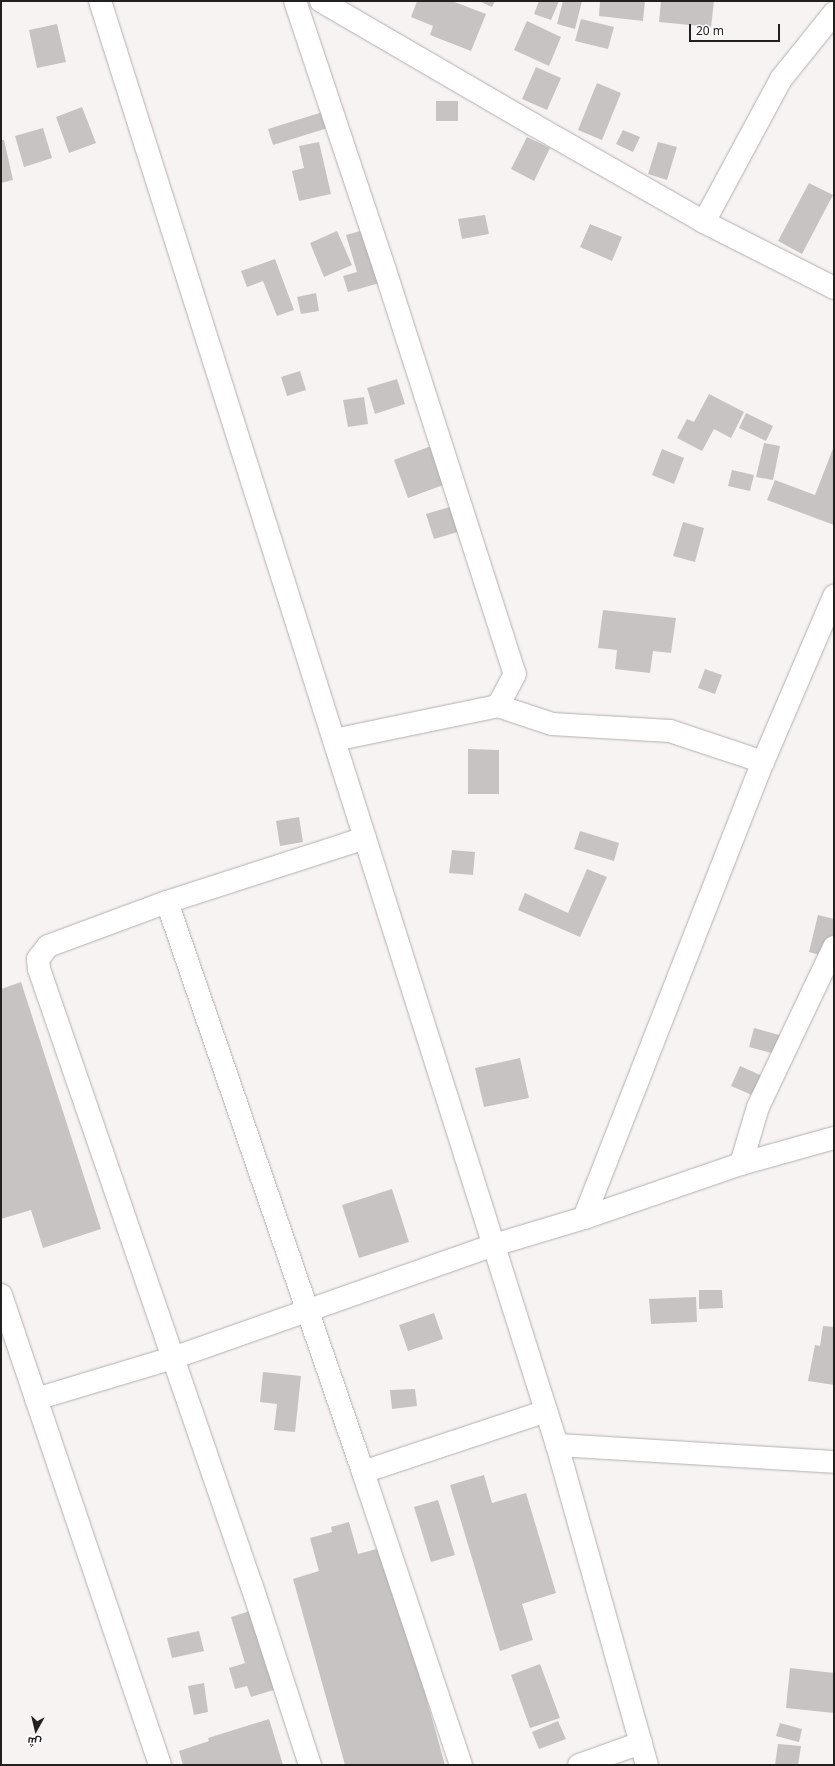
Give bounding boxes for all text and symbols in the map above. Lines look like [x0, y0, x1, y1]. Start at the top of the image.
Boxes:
scale bar [691, 16, 782, 42]
text: 20 m [696, 22, 724, 39]
north arrow [16, 1710, 56, 1750]
text: ش [26, 1734, 42, 1751]

